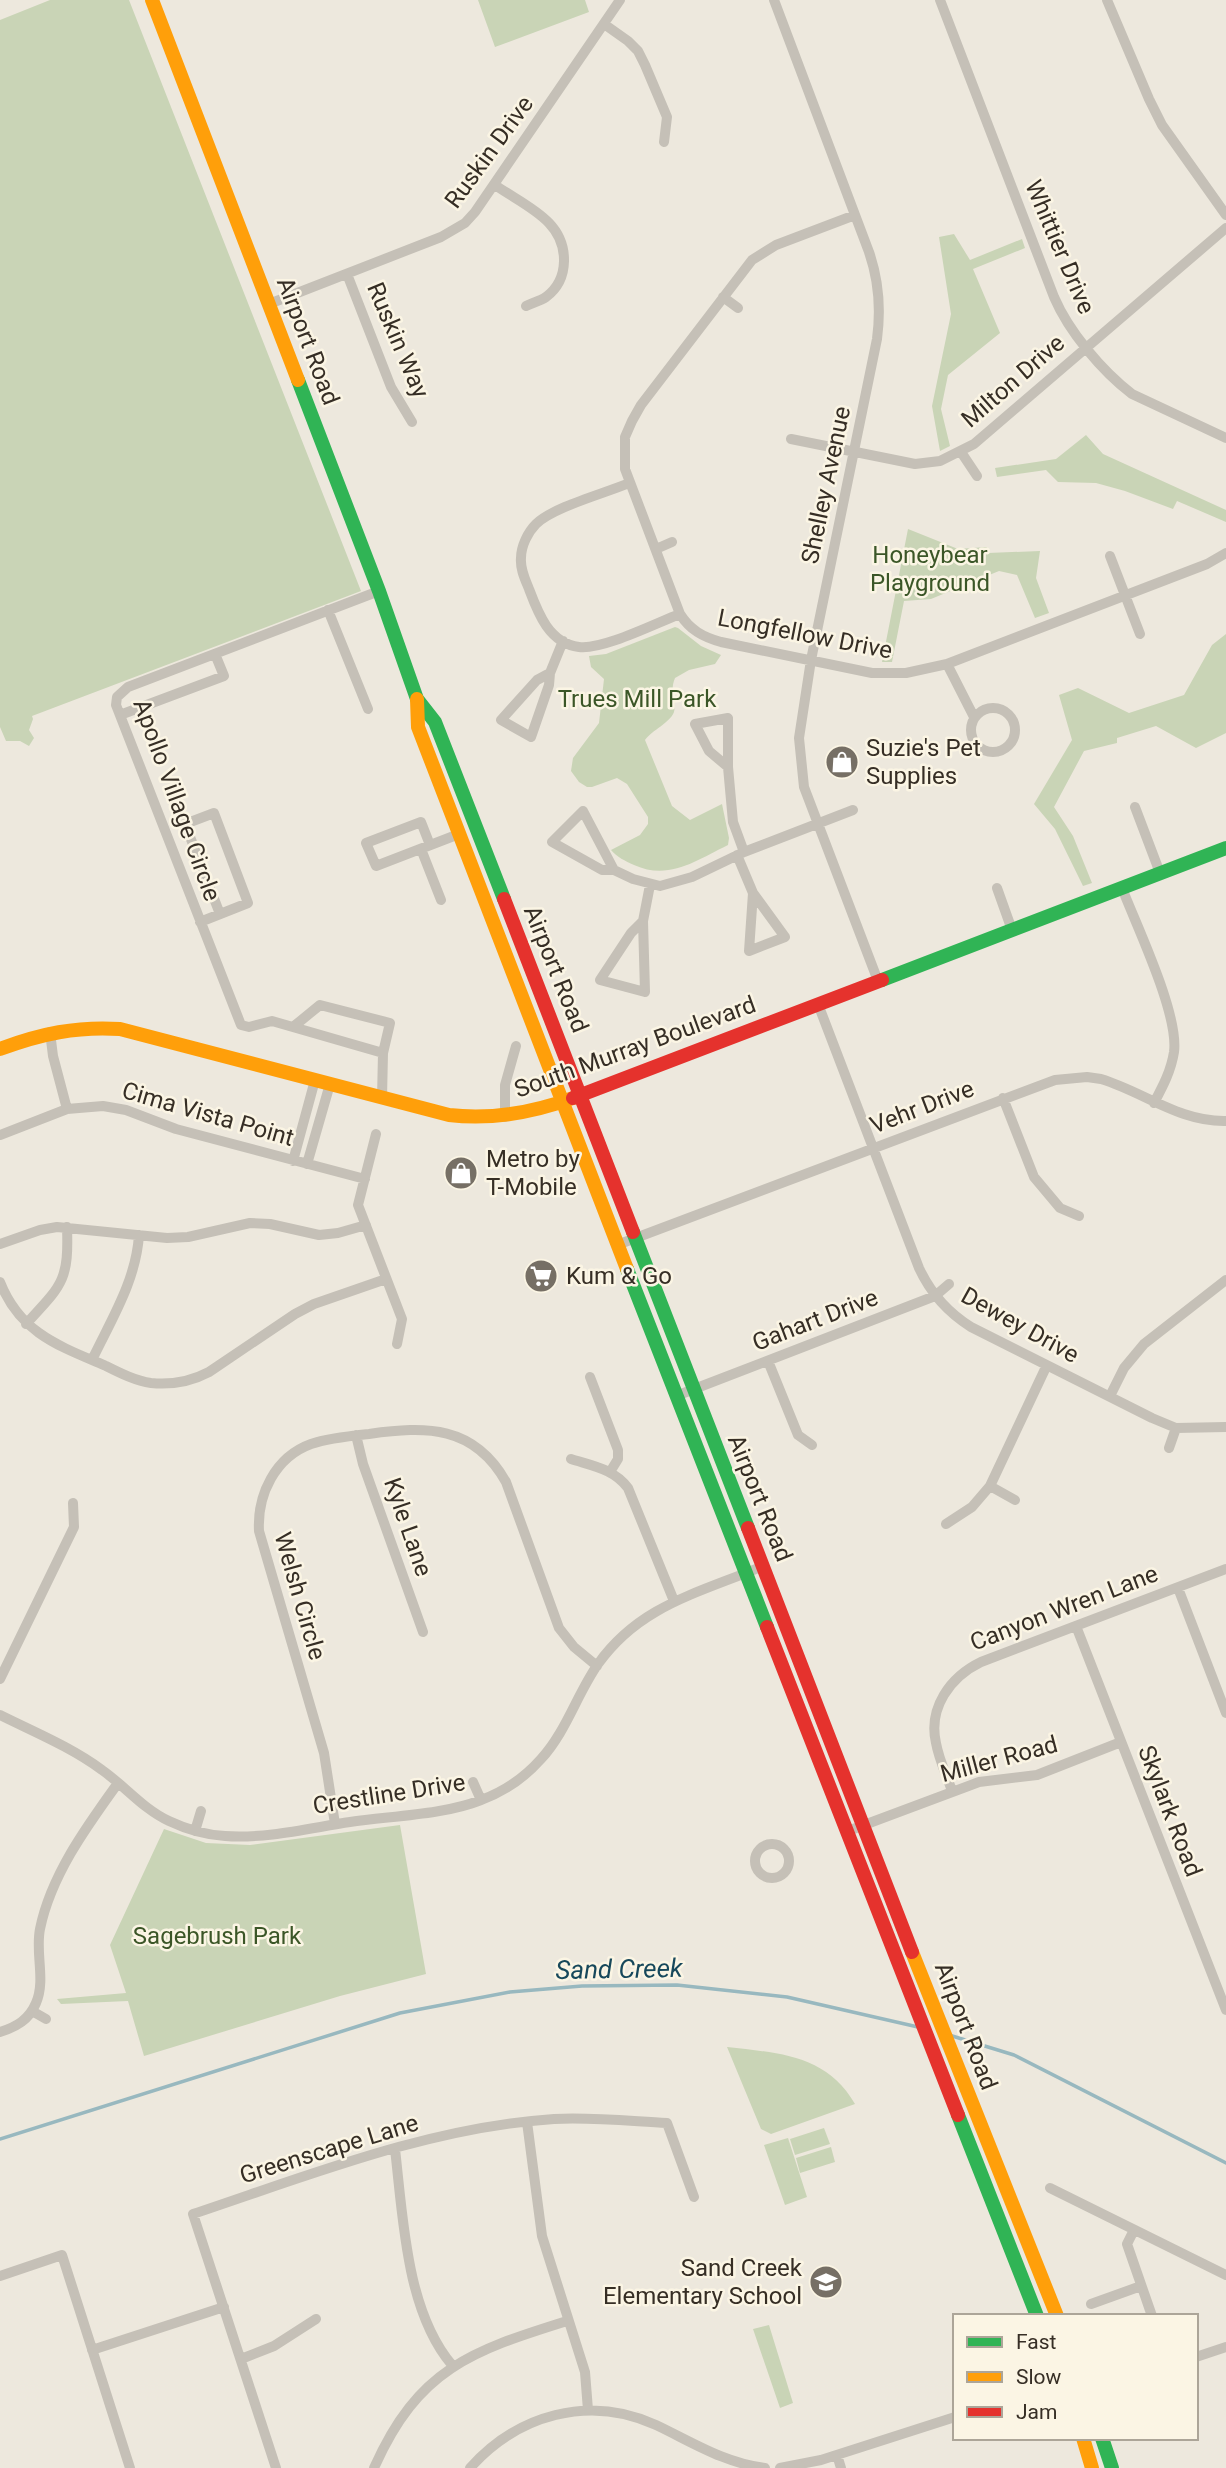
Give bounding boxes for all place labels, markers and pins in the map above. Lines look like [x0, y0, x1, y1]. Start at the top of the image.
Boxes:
place label: Suzie's Pet Supplies [866, 734, 981, 790]
shop icon: Suzie's Pet Supplies [823, 743, 861, 781]
place label: Metro by T-Mobile [486, 1145, 580, 1201]
shop icon: Metro by T-Mobile [442, 1154, 480, 1192]
supermarket icon: Kum & Go [522, 1257, 560, 1295]
place label: Kum & Go [566, 1262, 672, 1290]
place label: Sand Creek Elementary School [603, 2254, 803, 2310]
school or university icon: Sand Creek Elementary School [807, 2263, 845, 2301]

